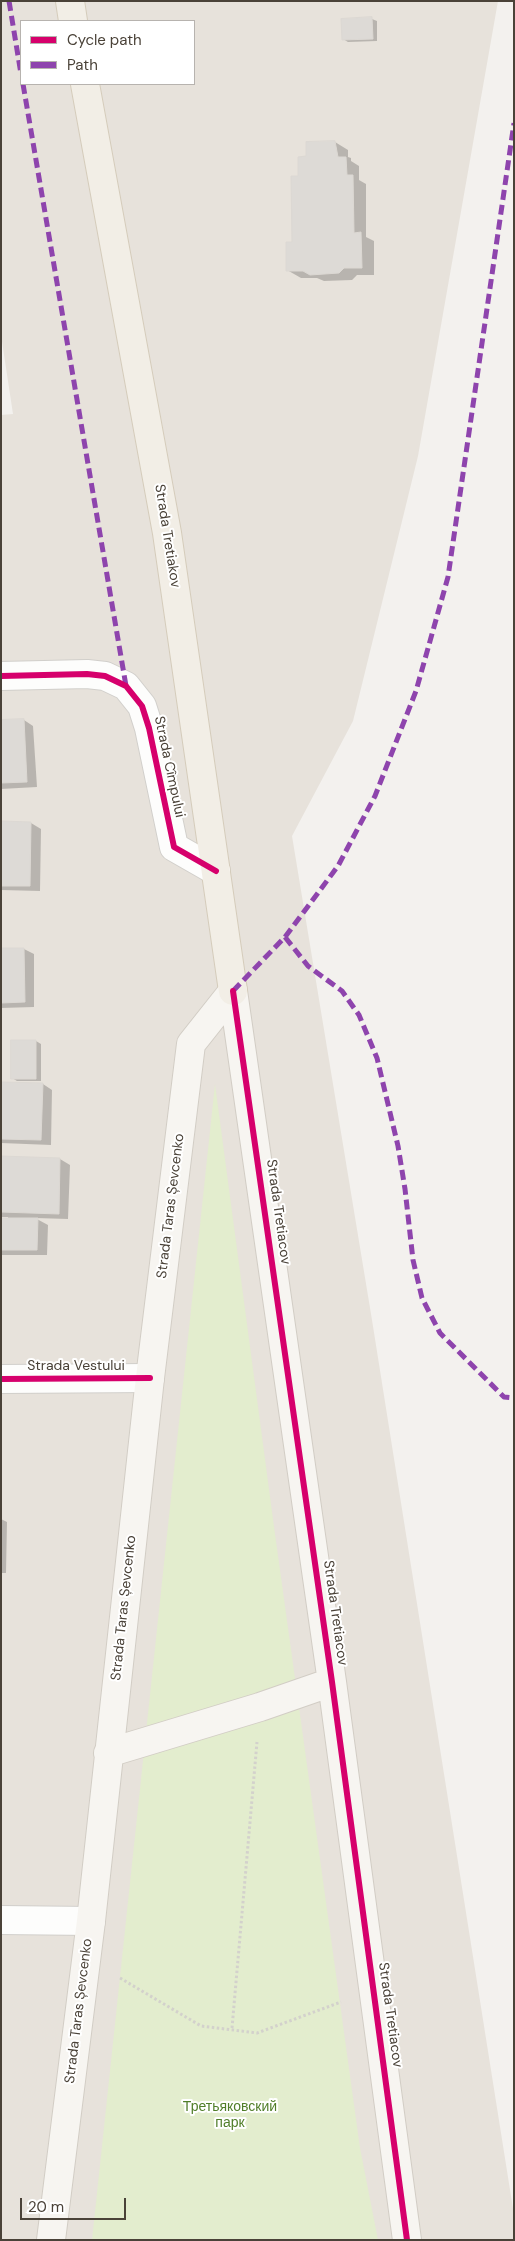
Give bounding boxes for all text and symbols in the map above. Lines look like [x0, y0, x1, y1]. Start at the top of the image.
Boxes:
legend [20, 20, 195, 85]
text: Cycle path [67, 30, 142, 50]
text: Path [67, 55, 98, 75]
street label: Strada Tretiakov [151, 483, 183, 589]
street label: Strada Cîmpului [150, 715, 188, 819]
street label: Strada Taras Șevcenko [154, 1132, 188, 1280]
street label: Strada Tretiacov [262, 1158, 294, 1266]
street label: Strada Vestului [27, 1358, 125, 1374]
street label: Strada Taras Șevcenko [108, 1534, 140, 1682]
street label: Strada Tretiacov [319, 1559, 351, 1667]
street label: Strada Taras Șevcenko [62, 1937, 96, 2085]
street label: Strada Tretiacov [374, 1961, 406, 2069]
park label: Третьяковский парк [183, 2099, 277, 2132]
scale bar [22, 2188, 129, 2220]
text: 20 m [28, 2197, 64, 2217]

